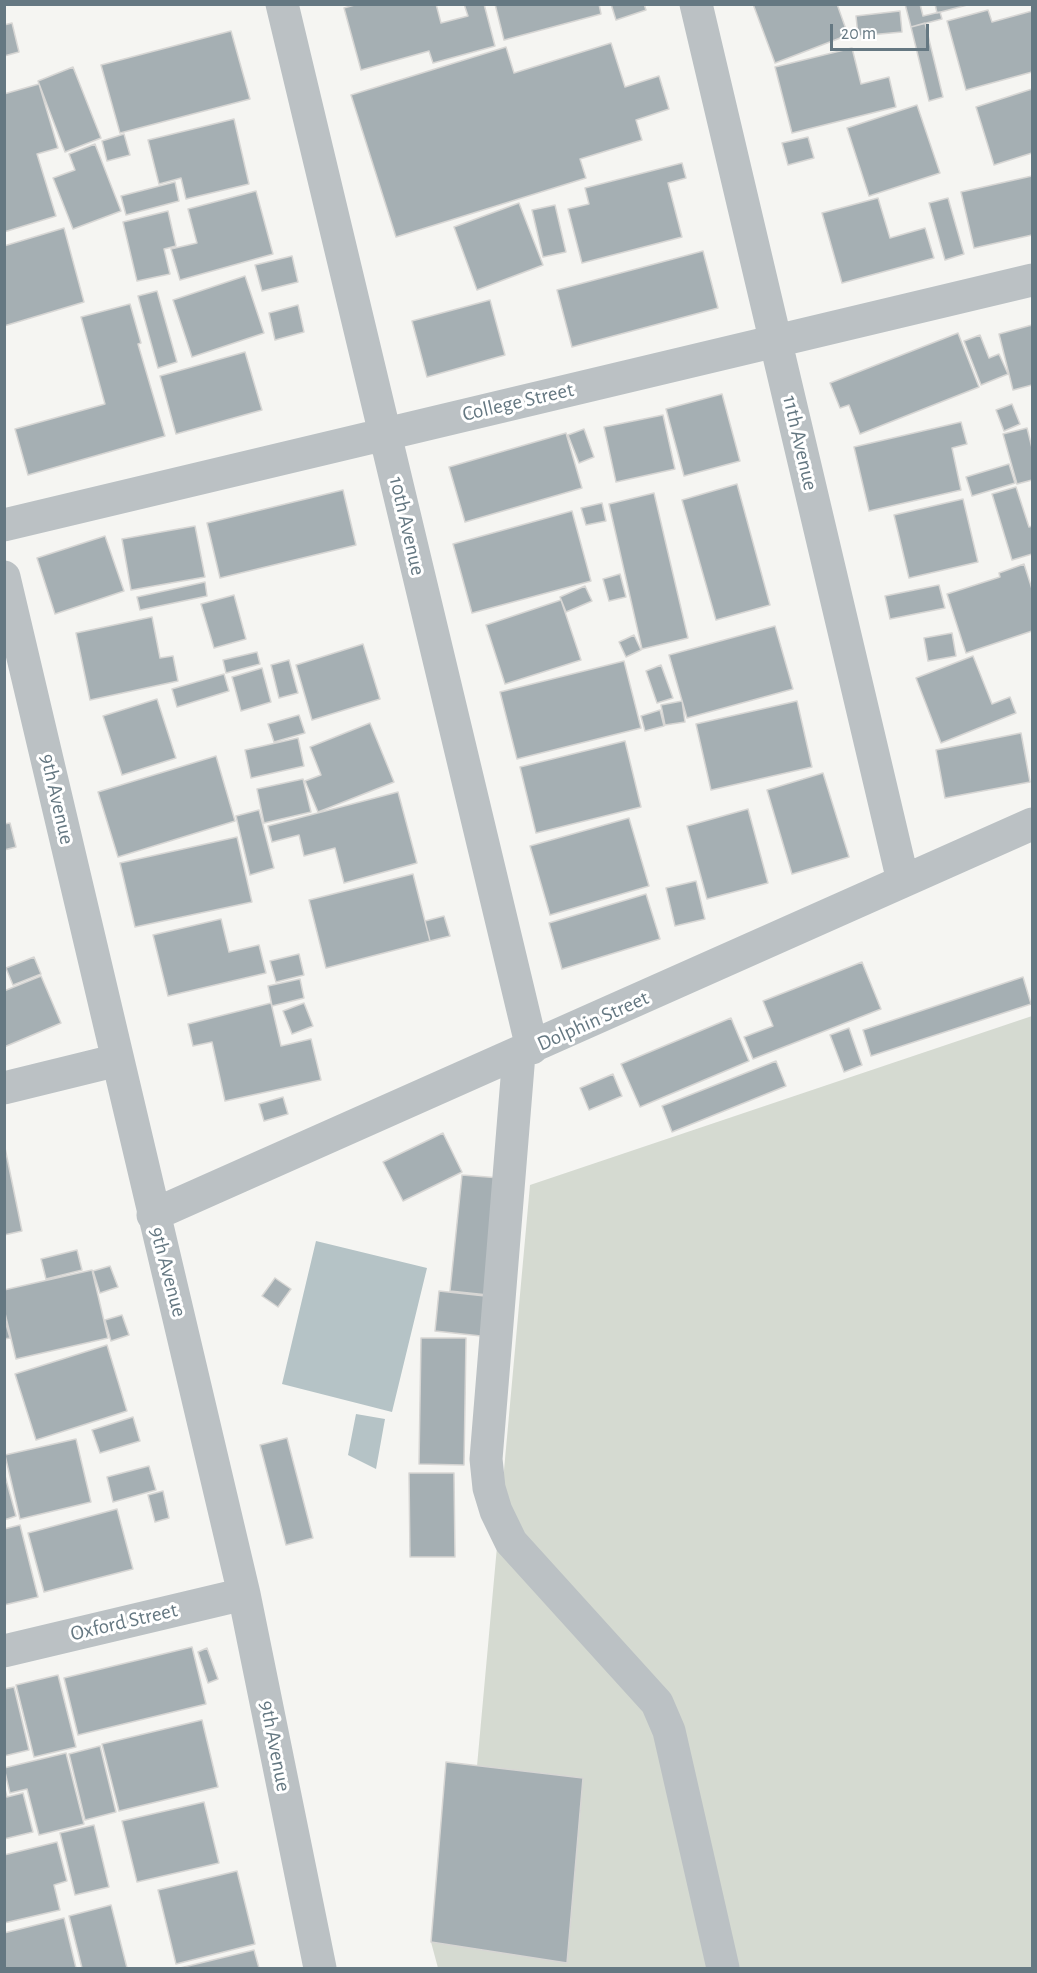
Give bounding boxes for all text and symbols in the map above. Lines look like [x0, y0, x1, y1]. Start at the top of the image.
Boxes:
scale bar [833, 12, 932, 50]
text: 20 m [841, 25, 876, 43]
street label: College Street [460, 377, 576, 427]
street label: 11th Avenue [777, 393, 823, 493]
street label: 10th Avenue [383, 474, 431, 578]
street label: 9th Avenue [34, 751, 80, 847]
street label: Dolphin Street [533, 985, 653, 1057]
street label: 9th Avenue [144, 1224, 192, 1320]
street label: Oxford Street [68, 1597, 180, 1647]
street label: 9th Avenue [254, 1698, 296, 1794]

